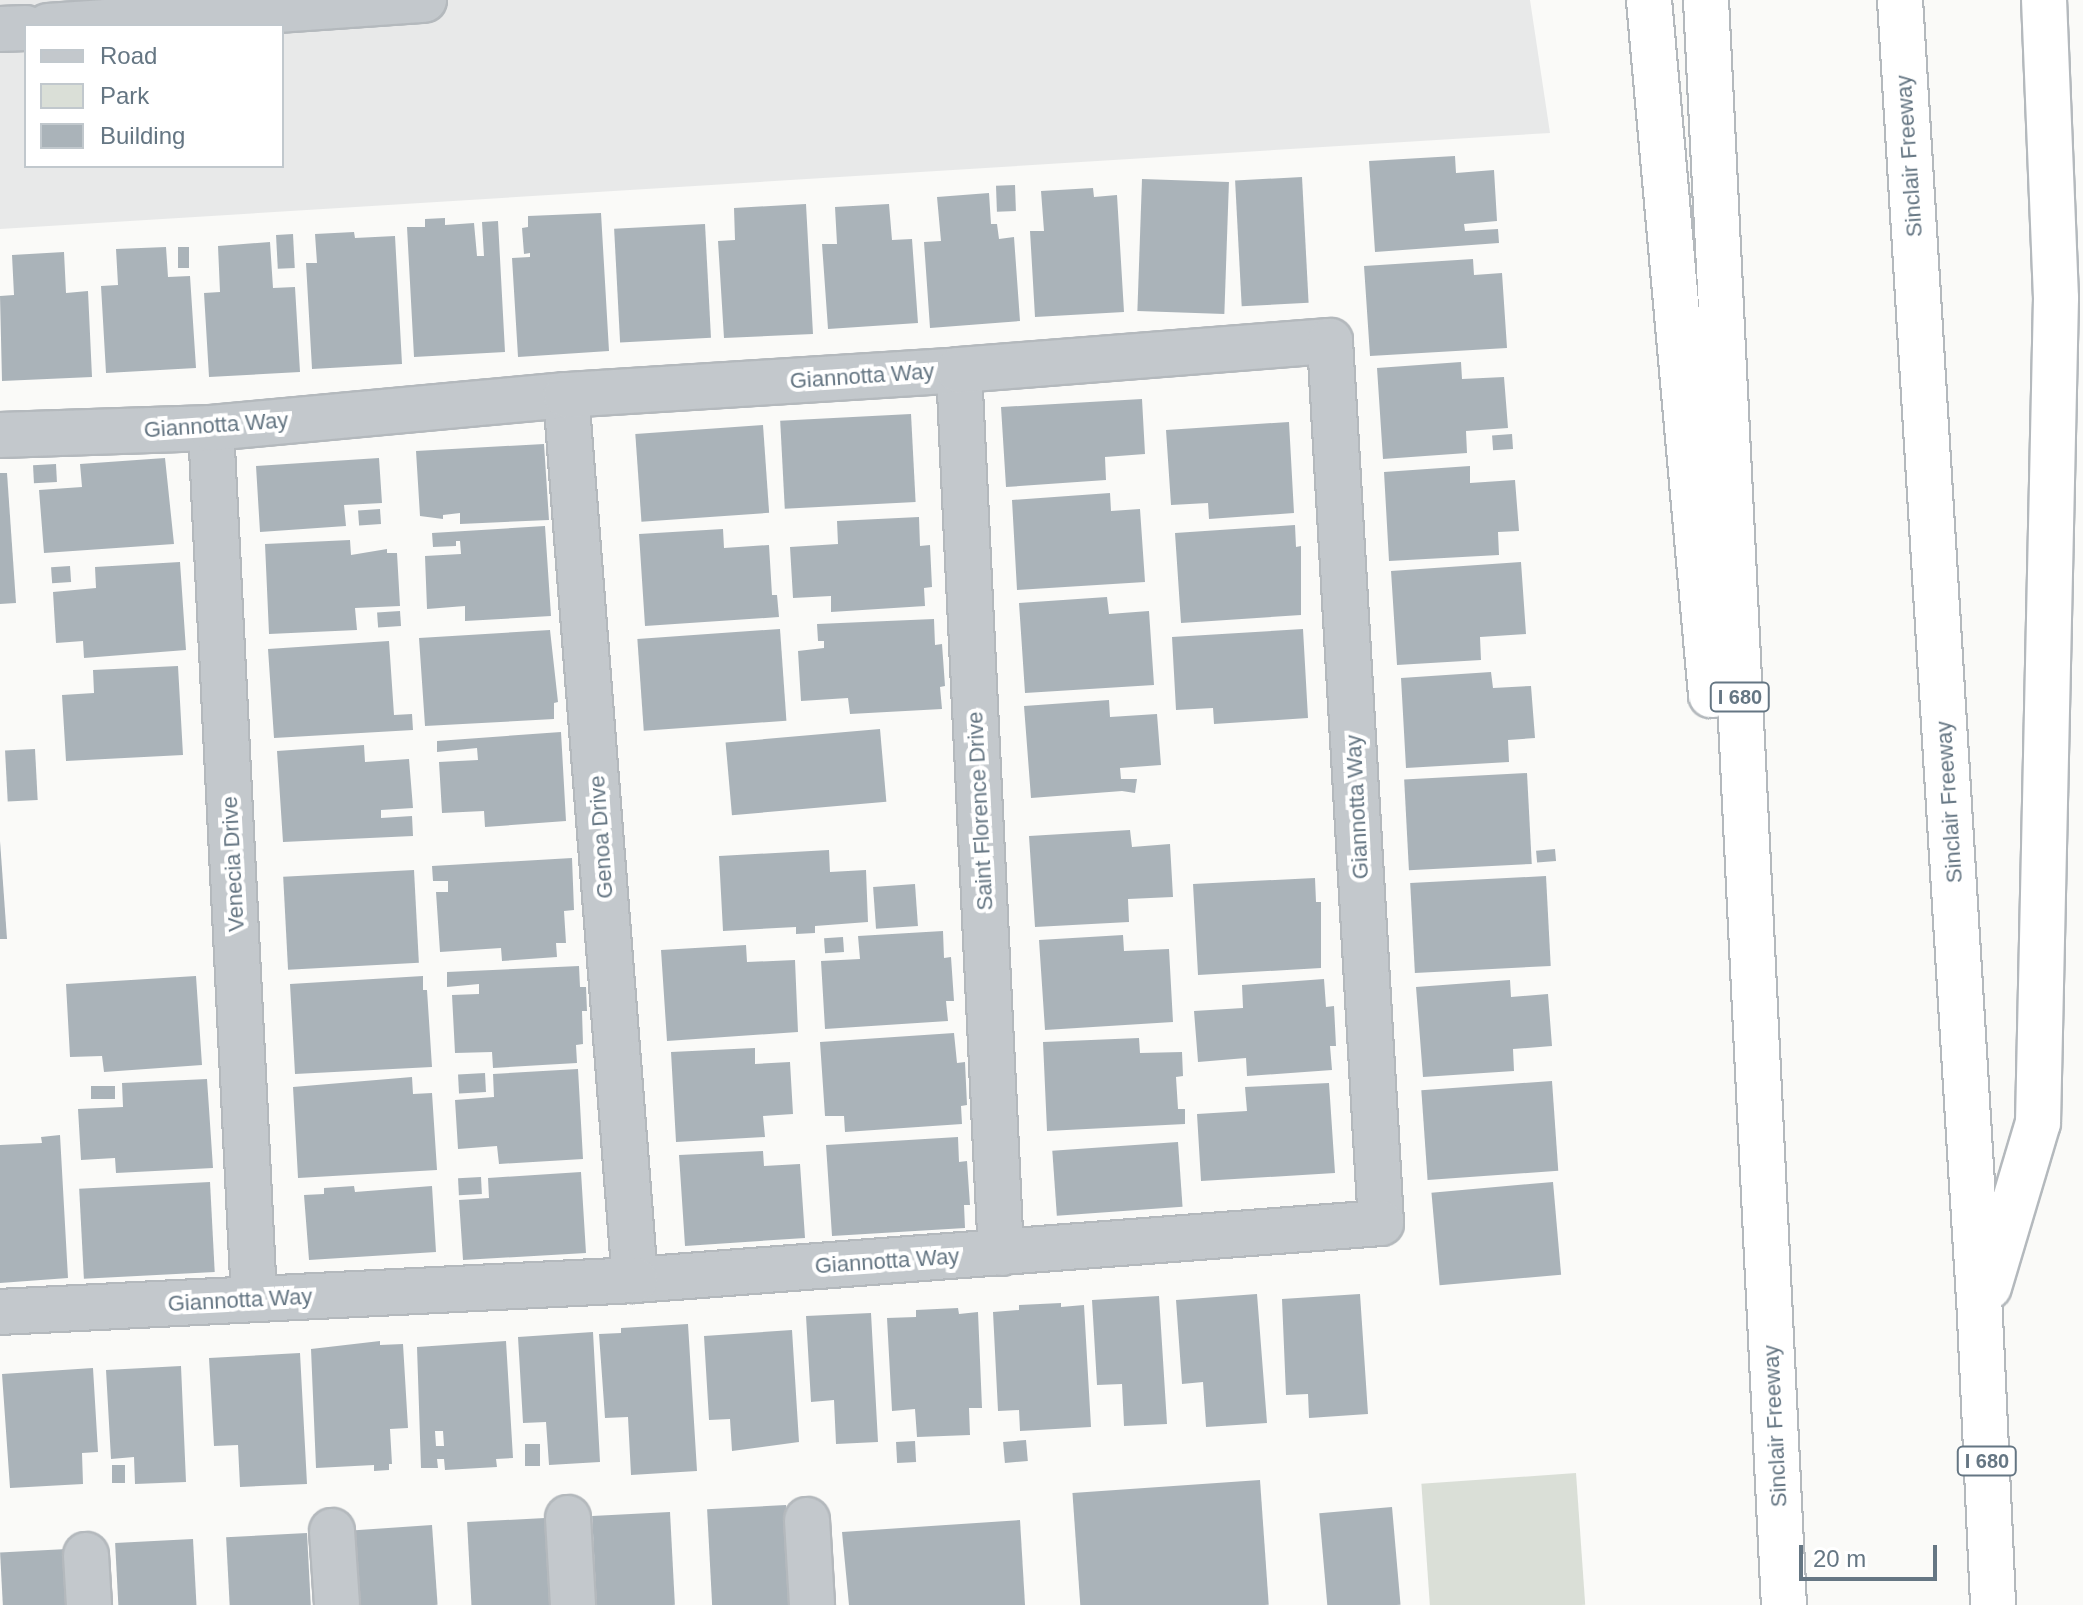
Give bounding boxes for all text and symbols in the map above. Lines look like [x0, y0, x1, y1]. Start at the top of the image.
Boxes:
legend [24, 24, 284, 168]
text: Road [100, 42, 157, 69]
street label: Sinclair Freeway [1890, 74, 1928, 238]
text: Park [100, 82, 149, 109]
text: Building [100, 122, 185, 149]
street label: Giannotta Way [789, 358, 935, 394]
street label: Giannotta Way [143, 407, 289, 443]
road number: I 680 [1708, 681, 1772, 713]
street label: Saint Florence Drive [962, 711, 998, 911]
street label: Sinclair Freeway [1930, 720, 1968, 884]
street label: Giannotta Way [1340, 734, 1374, 880]
street label: Genoa Drive [584, 774, 618, 900]
street label: Venecia Drive [216, 796, 250, 932]
street label: Giannotta Way [814, 1243, 960, 1279]
street label: Giannotta Way [167, 1283, 313, 1317]
street label: Sinclair Freeway [1758, 1344, 1792, 1508]
road number: I 680 [1955, 1445, 2019, 1477]
scale bar [1803, 1529, 1941, 1579]
text: 20 m [1813, 1545, 1866, 1572]

